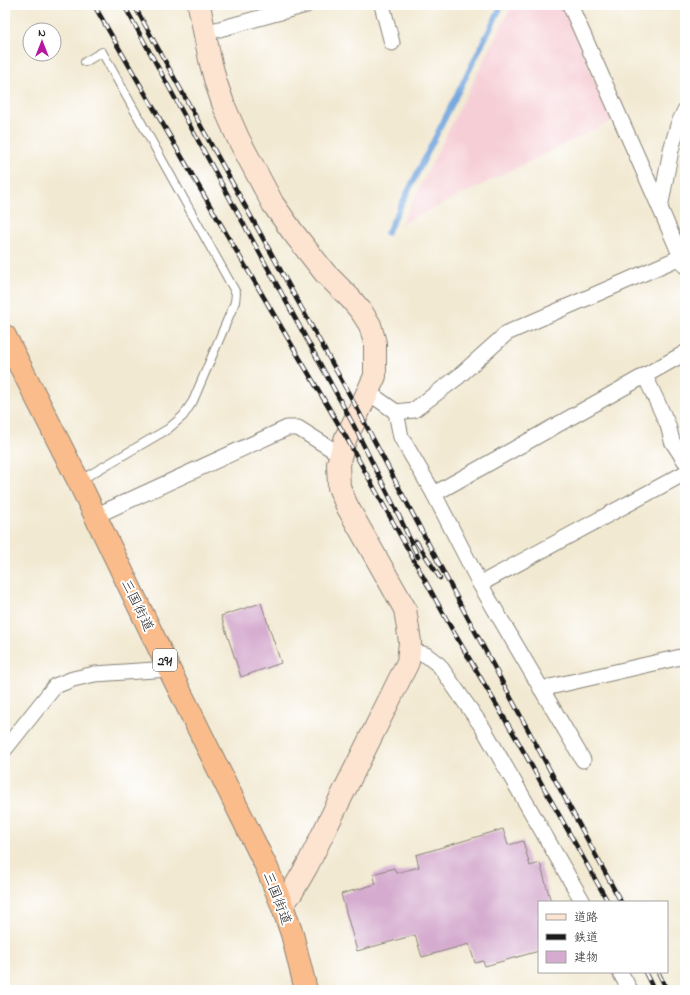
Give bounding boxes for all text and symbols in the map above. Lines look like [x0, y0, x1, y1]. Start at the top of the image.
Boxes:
north arrow [22, 22, 62, 62]
text: N [38, 25, 46, 41]
street label: 三国街道 [115, 576, 158, 635]
road number: 291 [153, 649, 177, 671]
street label: 三国街道 [257, 869, 296, 928]
legend [538, 901, 668, 973]
text: 道路 [574, 909, 598, 927]
text: 鉄道 [574, 929, 598, 947]
text: 建物 [574, 949, 598, 967]

